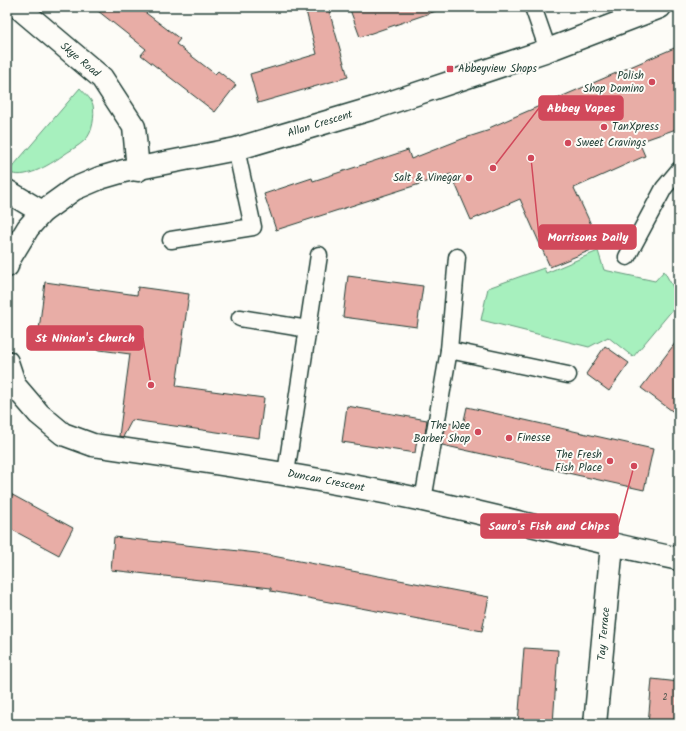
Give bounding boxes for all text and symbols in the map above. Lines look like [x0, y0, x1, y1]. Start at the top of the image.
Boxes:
street label: Skye Road [56, 38, 104, 83]
place label: Abbeyview Shops [458, 60, 537, 78]
marker: Abbeyview Shops [445, 64, 455, 74]
place label: Polish Shop Domino [583, 67, 644, 98]
marker: Polish Shop Domino [647, 77, 657, 87]
callout: Abbey Vapes [539, 96, 623, 120]
text: Abbey Vapes [547, 99, 616, 118]
street label: Allan Crescent [285, 105, 356, 142]
place label: TanXpress [612, 118, 659, 136]
marker: TanXpress [599, 122, 609, 132]
place label: Sweet Cravings [576, 134, 647, 152]
marker: Sweet Cravings [563, 138, 573, 148]
place label: Salt & Vinegar [393, 169, 462, 187]
marker: Salt & Vinegar [464, 173, 474, 183]
callout: Morrisons Daily [539, 225, 636, 249]
text: Morrisons Daily [548, 228, 629, 247]
callout: St Ninian's Church [27, 326, 143, 350]
text: St Ninian's Church [35, 329, 135, 348]
place label: The Wee Barber Shop [413, 417, 471, 448]
marker: The Wee Barber Shop [473, 427, 483, 437]
place label: Finesse [517, 429, 551, 447]
marker: Finesse [504, 433, 514, 443]
place label: The Fresh Fish Place [555, 446, 602, 477]
marker: The Fresh Fish Place [605, 456, 615, 466]
street label: Duncan Crescent [286, 465, 367, 497]
callout: Sauro's Fish and Chips [481, 514, 618, 538]
text: Sauro's Fish and Chips [488, 517, 610, 536]
street label: Tay Terrace [593, 606, 615, 662]
house number: 2 [662, 690, 668, 705]

